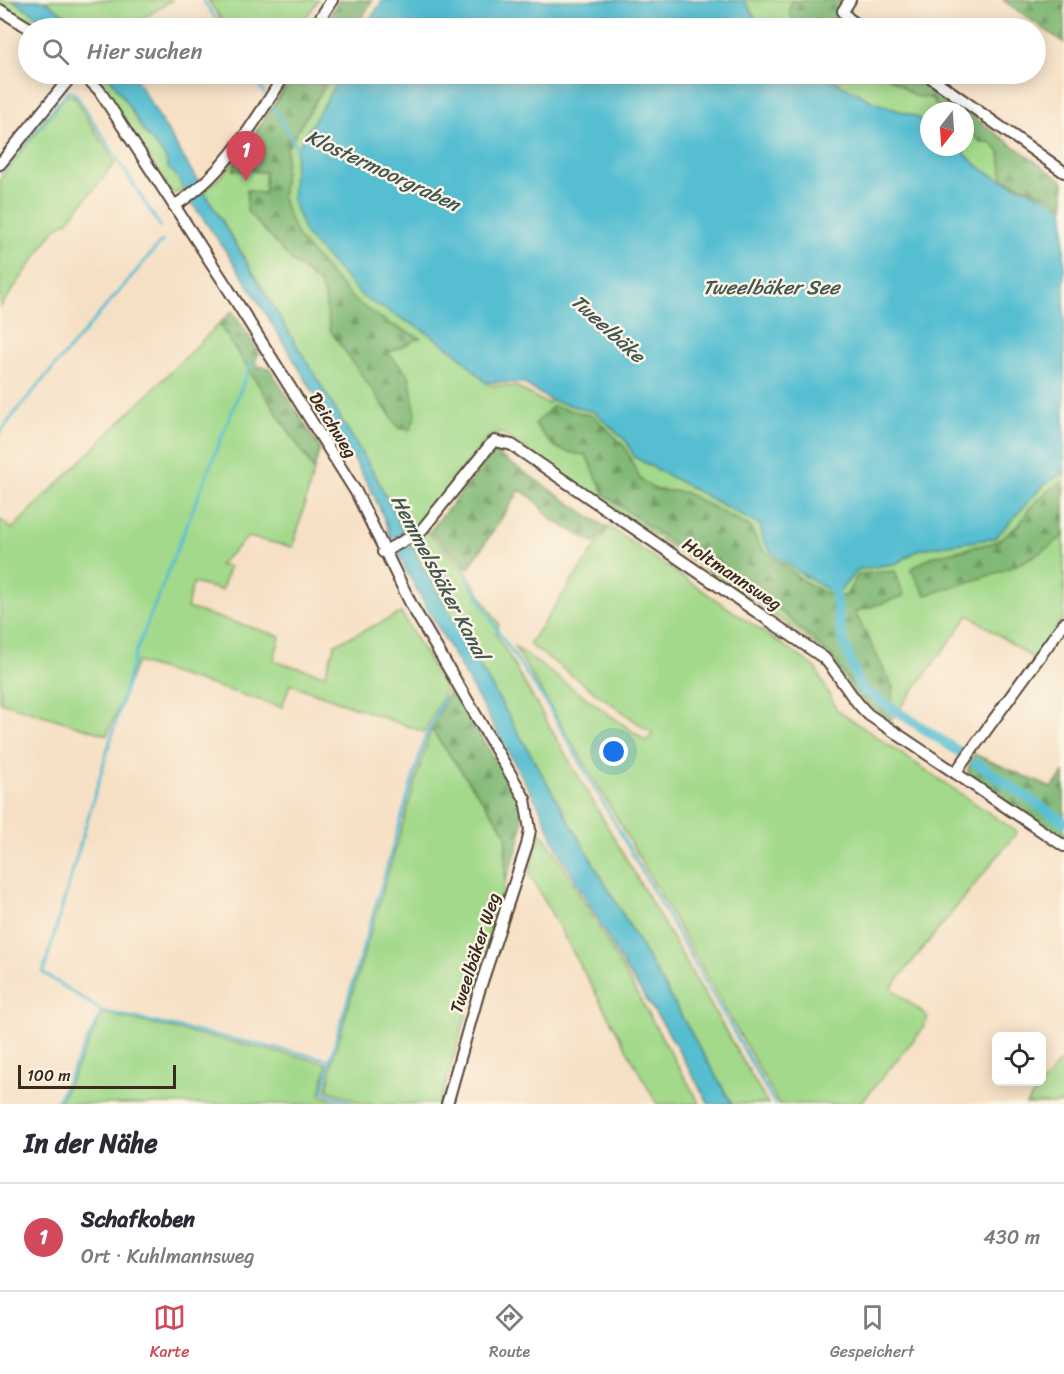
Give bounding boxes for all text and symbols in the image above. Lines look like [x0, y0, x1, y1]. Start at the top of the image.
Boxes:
search box [18, 18, 1046, 84]
text: Hier suchen [87, 32, 202, 71]
icon: search [39, 35, 72, 68]
north arrow [920, 102, 974, 156]
water label: Klostermoorgraben [300, 119, 468, 223]
pin: 1 [226, 132, 266, 181]
water label: Tweelbäker See [703, 270, 841, 305]
water label: Tweelbäke [562, 285, 655, 373]
street label: Deichweg [300, 385, 366, 465]
water label: Hemmelsbäker Kanal [381, 488, 500, 670]
street label: Holtmannsweg [675, 529, 789, 619]
your location [599, 737, 628, 766]
street label: Tweelbäker Weg [440, 888, 510, 1018]
map controls [992, 1032, 1046, 1086]
button: locate [992, 1032, 1046, 1086]
text: 100 m [27, 1061, 71, 1090]
scale bar [18, 1062, 176, 1090]
text: In der Nähe [24, 1120, 158, 1166]
text: Schafkoben [81, 1200, 195, 1239]
text: 1 [39, 1220, 48, 1255]
text: 430 m [983, 1220, 1040, 1255]
text: Ort · Kuhlmannsweg [81, 1239, 254, 1274]
tab: Karte [150, 1301, 189, 1366]
tab: Route [489, 1301, 530, 1366]
tab: Gespeichert [830, 1301, 914, 1366]

